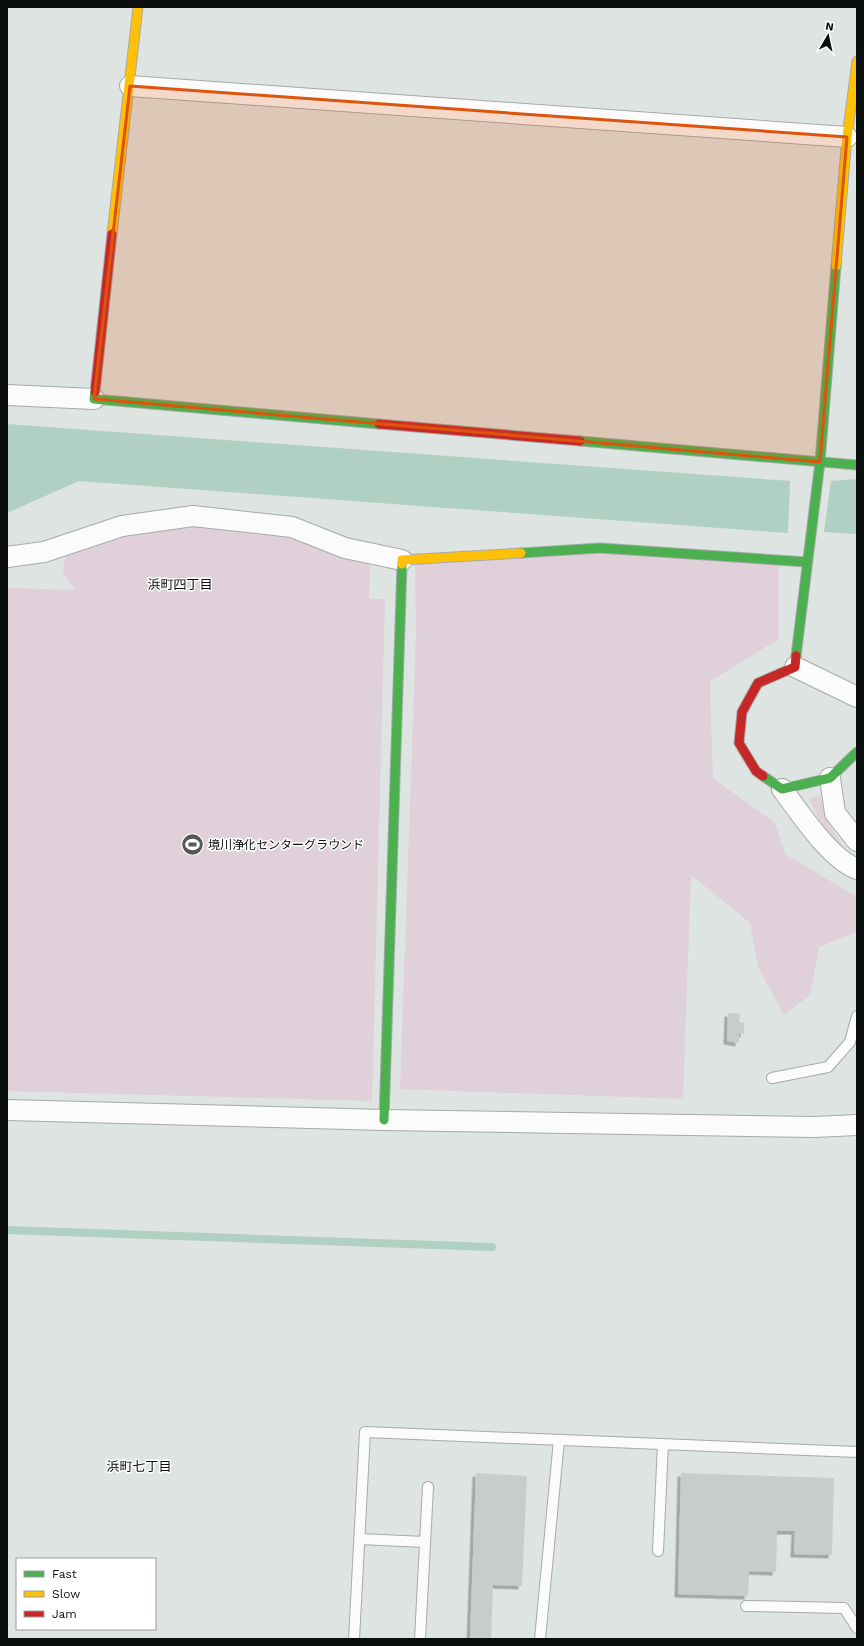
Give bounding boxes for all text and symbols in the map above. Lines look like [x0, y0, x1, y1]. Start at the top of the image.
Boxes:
north arrow [808, 16, 848, 56]
text: N [824, 20, 835, 34]
district label: 浜町四丁目 [147, 577, 213, 592]
sports icon: 境川浄化センターグラウンド [180, 832, 206, 858]
place label: 境川浄化センターグラウンド [208, 838, 364, 852]
district label: 浜町七丁目 [106, 1459, 172, 1474]
legend [16, 1558, 156, 1630]
text: Fast [52, 1567, 77, 1581]
text: Slow [52, 1587, 80, 1601]
text: Jam [52, 1607, 77, 1621]

